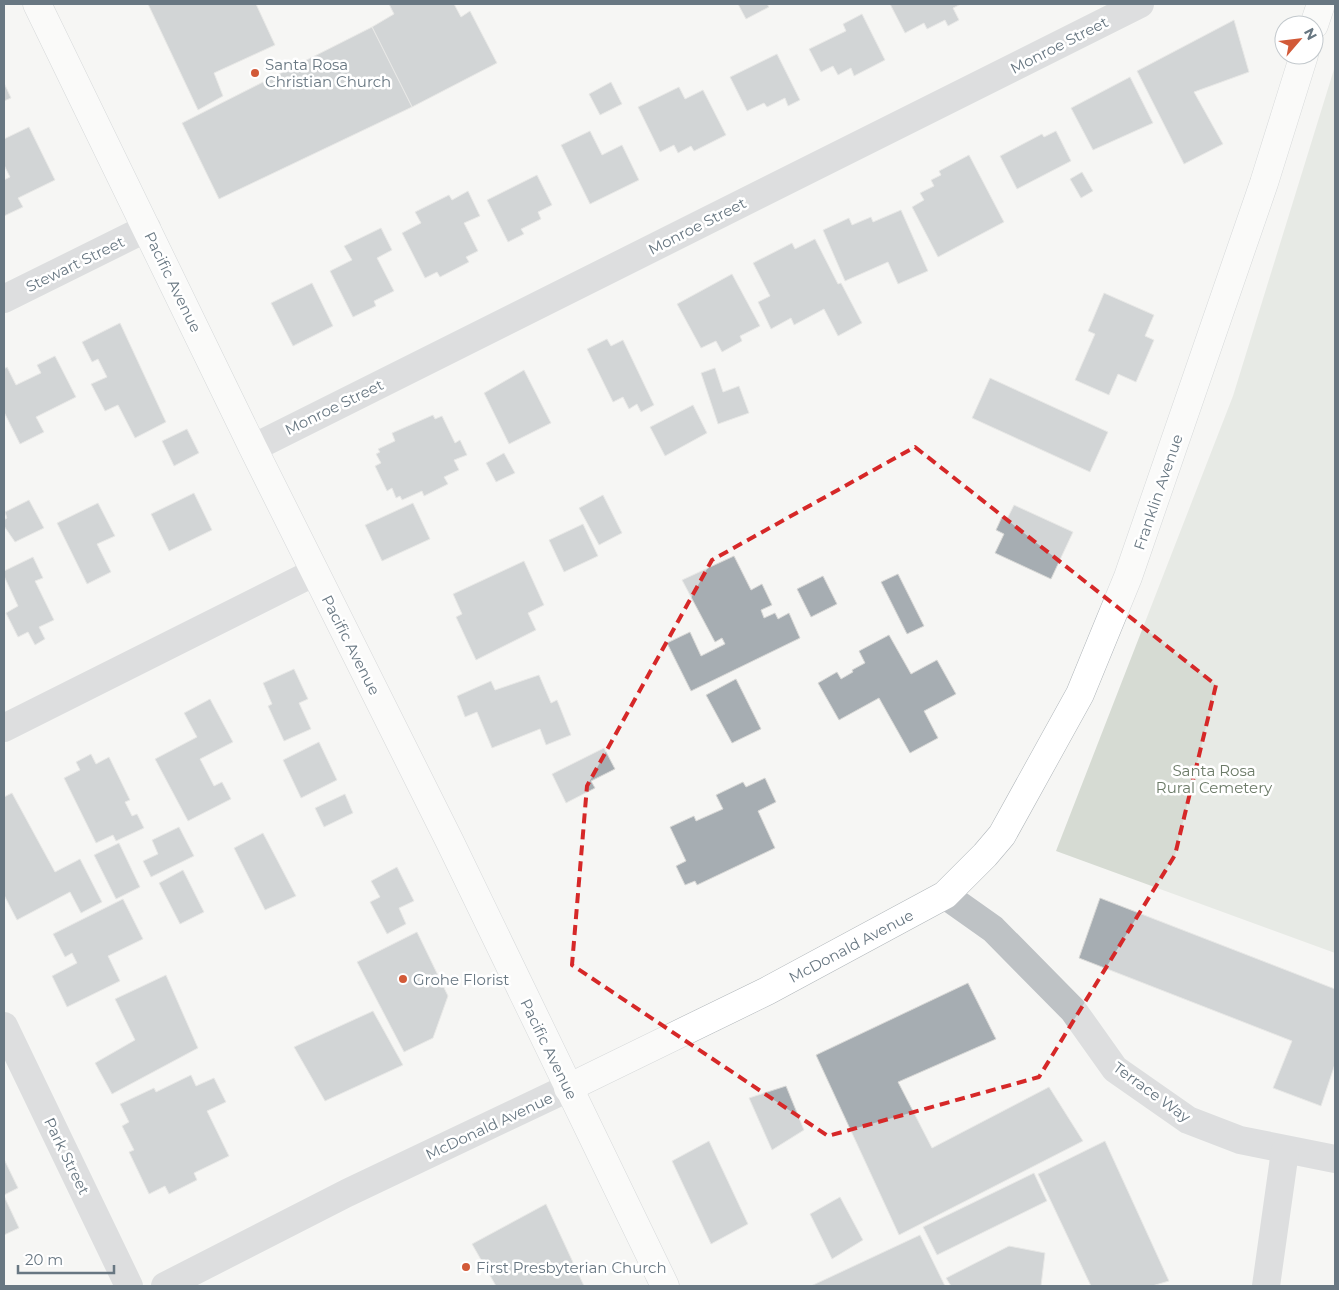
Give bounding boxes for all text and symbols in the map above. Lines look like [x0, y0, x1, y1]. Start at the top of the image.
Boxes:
street label: Monroe Street [1007, 12, 1111, 78]
north arrow [1274, 15, 1324, 65]
text: N [1300, 25, 1321, 43]
place label: Santa Rosa Christian Church [265, 55, 391, 91]
marker: Santa Rosa Christian Church [249, 67, 261, 79]
street label: Monroe Street [645, 193, 749, 259]
street label: Pacific Avenue [140, 229, 206, 335]
street label: Stewart Street [23, 232, 127, 296]
street label: Monroe Street [282, 375, 386, 439]
street label: Franklin Avenue [1129, 431, 1187, 553]
street label: Pacific Avenue [318, 592, 384, 698]
park label: Santa Rosa Rural Cemetery [1156, 761, 1273, 797]
street label: McDonald Avenue [785, 905, 917, 987]
place label: Grohe Florist [413, 970, 509, 989]
marker: Grohe Florist [397, 973, 409, 985]
street label: Pacific Avenue [516, 996, 582, 1102]
street label: Terrace Way [1110, 1058, 1195, 1127]
street label: McDonald Avenue [422, 1088, 556, 1164]
street label: Park Street [40, 1114, 94, 1198]
scale bar [18, 1242, 114, 1274]
text: 20 m [25, 1250, 63, 1269]
place label: First Presbyterian Church [476, 1258, 667, 1277]
marker: First Presbyterian Church [460, 1261, 472, 1273]

